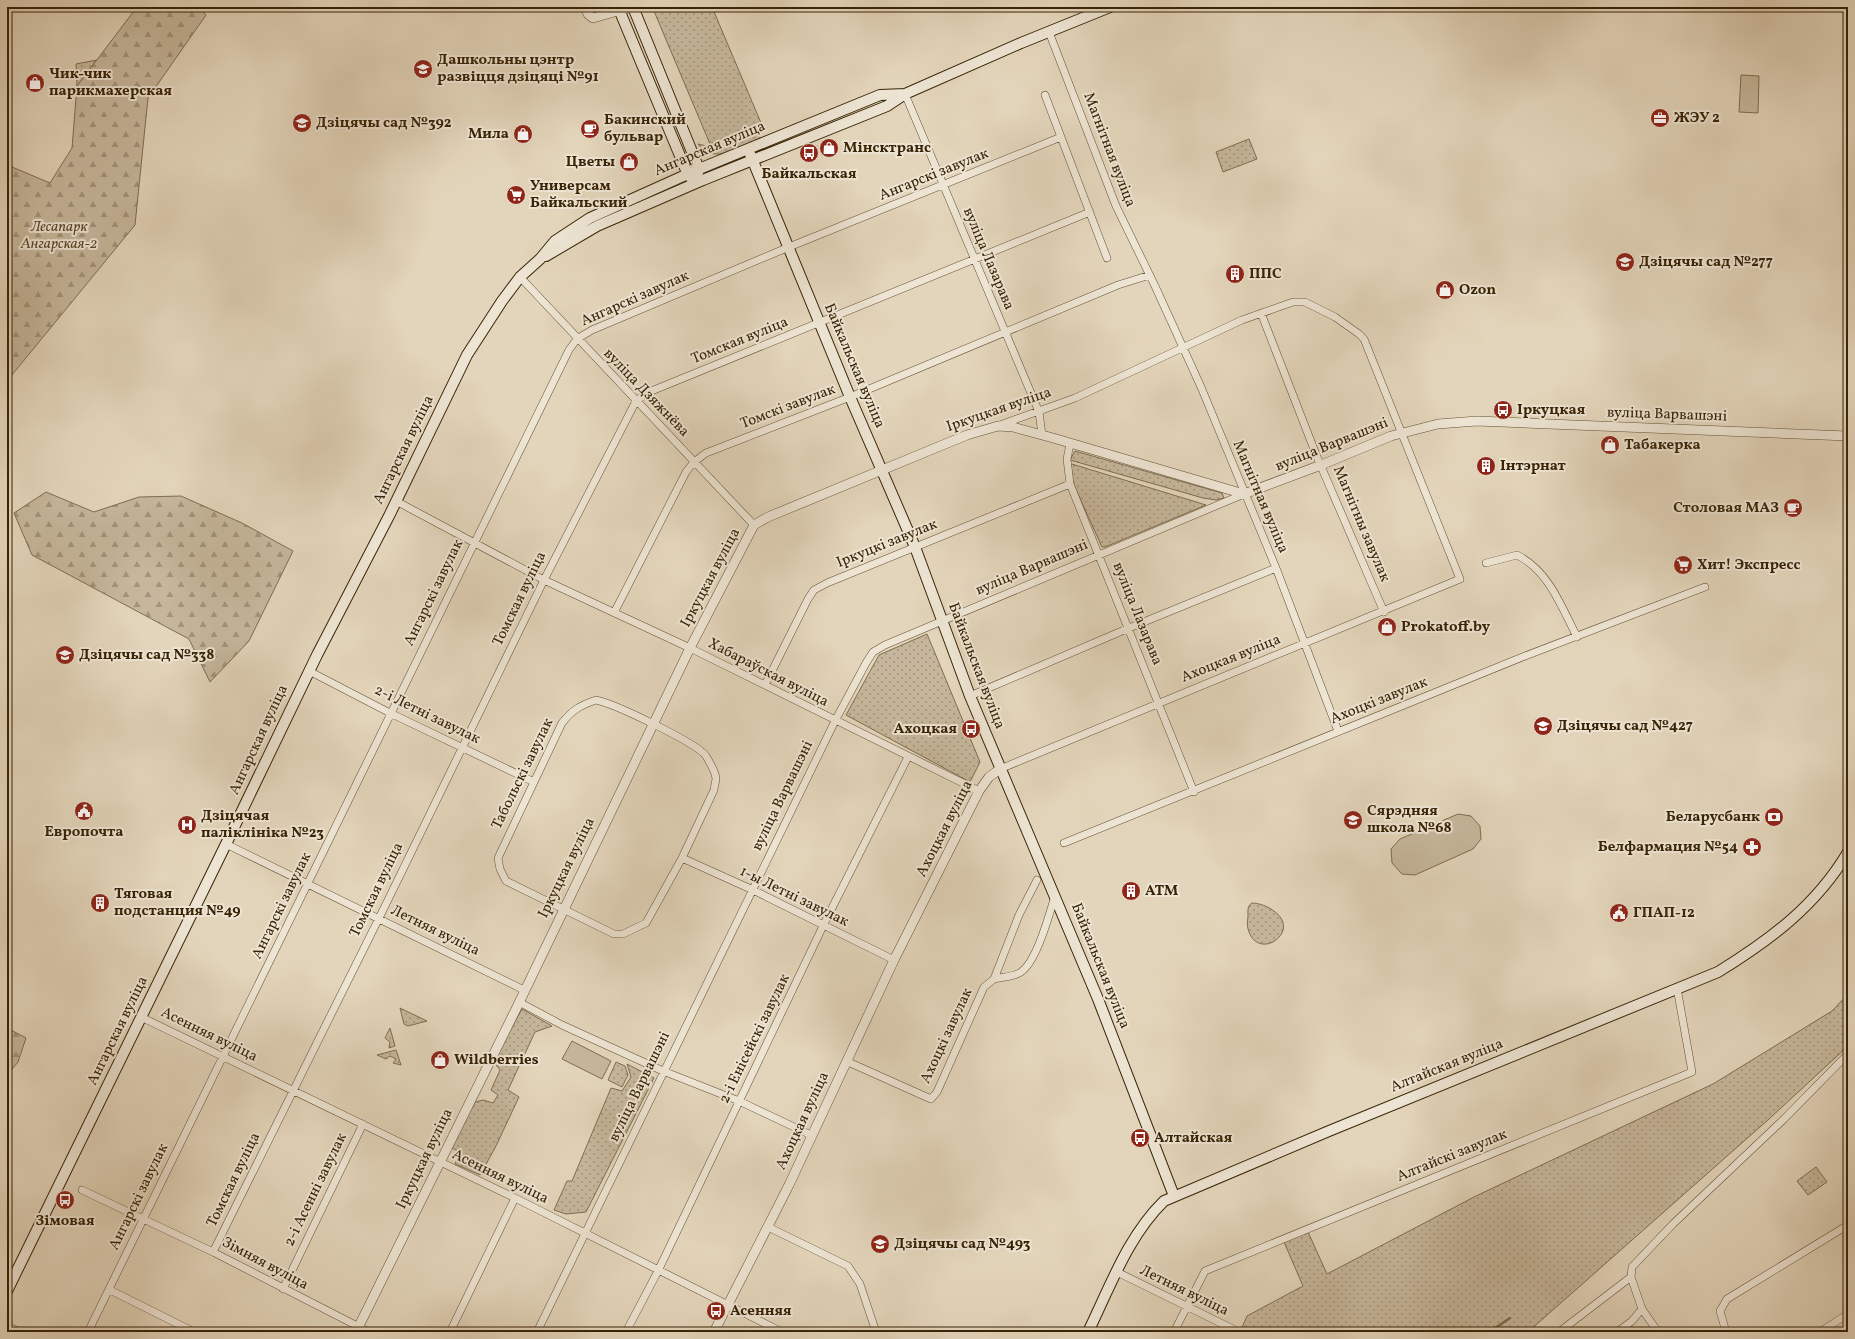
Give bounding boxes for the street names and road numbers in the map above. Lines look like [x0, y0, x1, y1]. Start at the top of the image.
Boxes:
street label: Магнітная вуліца [1078, 90, 1140, 210]
street label: Ангарская вуліца [651, 116, 769, 182]
street label: Ангарскі завулак [876, 143, 992, 207]
street label: вуліца Лазарава [957, 205, 1019, 313]
street label: Ангарскі завулак [578, 266, 692, 332]
street label: Байкальская вуліца [818, 300, 890, 432]
street label: Томская вуліца [688, 312, 792, 370]
street label: вуліца Дзяжнёва [598, 344, 694, 442]
street label: Томскі завулак [737, 379, 839, 435]
street label: Іркуцкая вуліца [944, 382, 1054, 438]
street label: Ангарская вуліца [368, 392, 440, 508]
street label: вуліца Варвашэні [1607, 402, 1727, 428]
street label: вуліца Варвашэні [1272, 413, 1392, 477]
street label: Магнітная вуліца [1227, 437, 1293, 557]
street label: Магнітны завулак [1327, 463, 1395, 585]
street label: Іркуцкі завулак [833, 514, 941, 574]
street label: Іркуцкая вуліца [676, 525, 746, 631]
street label: вуліца Варвашэні [973, 535, 1091, 601]
street label: Ангарскі завулак [399, 536, 469, 650]
street label: Томская вуліца [488, 548, 552, 650]
street label: вуліца Лазарава [1107, 559, 1167, 669]
street label: Байкальская вуліца [942, 600, 1010, 732]
street label: Ахоцкая вуліца [1178, 629, 1284, 689]
street label: Хабараўская вуліца [704, 633, 832, 713]
street label: Ахоцкі завулак [1327, 672, 1431, 730]
street label: 2-і Летні завулак [370, 680, 484, 750]
street label: Ангарская вуліца [224, 682, 294, 798]
street label: Табольскі завулак [487, 715, 559, 833]
street label: вуліца Варвашэні [747, 737, 819, 855]
street label: Ахоцкая вуліца [912, 777, 978, 881]
street label: Іркуцкая вуліца [534, 814, 600, 922]
street label: Томская вуліца [345, 839, 409, 941]
street label: Ангарскі завулак [247, 849, 317, 963]
street label: 1-ы Летні завулак [736, 862, 852, 932]
street label: Летняя вуліца [387, 900, 483, 962]
street label: Байкальская вуліца [1065, 900, 1135, 1032]
street label: 2-і Енісейскі завулак [714, 971, 796, 1107]
street label: Ангарская вуліца [82, 973, 154, 1089]
street label: Ахоцкі завулак [916, 985, 978, 1087]
street label: Асенняя вуліца [157, 1003, 261, 1067]
street label: вуліца Варвашэні [604, 1028, 676, 1146]
street label: Алтайская вуліца [1387, 1034, 1507, 1098]
street label: Ахоцкая вуліца [771, 1069, 835, 1173]
street label: Іркуцкая вуліца [392, 1105, 458, 1213]
street label: Алтайскі завулак [1394, 1124, 1510, 1188]
street label: Томская вуліца [202, 1129, 266, 1231]
street label: 2-і Асенні завулак [279, 1130, 353, 1250]
street label: Ангарскі завулак [104, 1140, 174, 1254]
street label: Асенняя вуліца [448, 1145, 552, 1209]
street label: Зімняя вуліца [218, 1232, 312, 1296]
street label: Летняя вуліца [1136, 1260, 1232, 1322]

